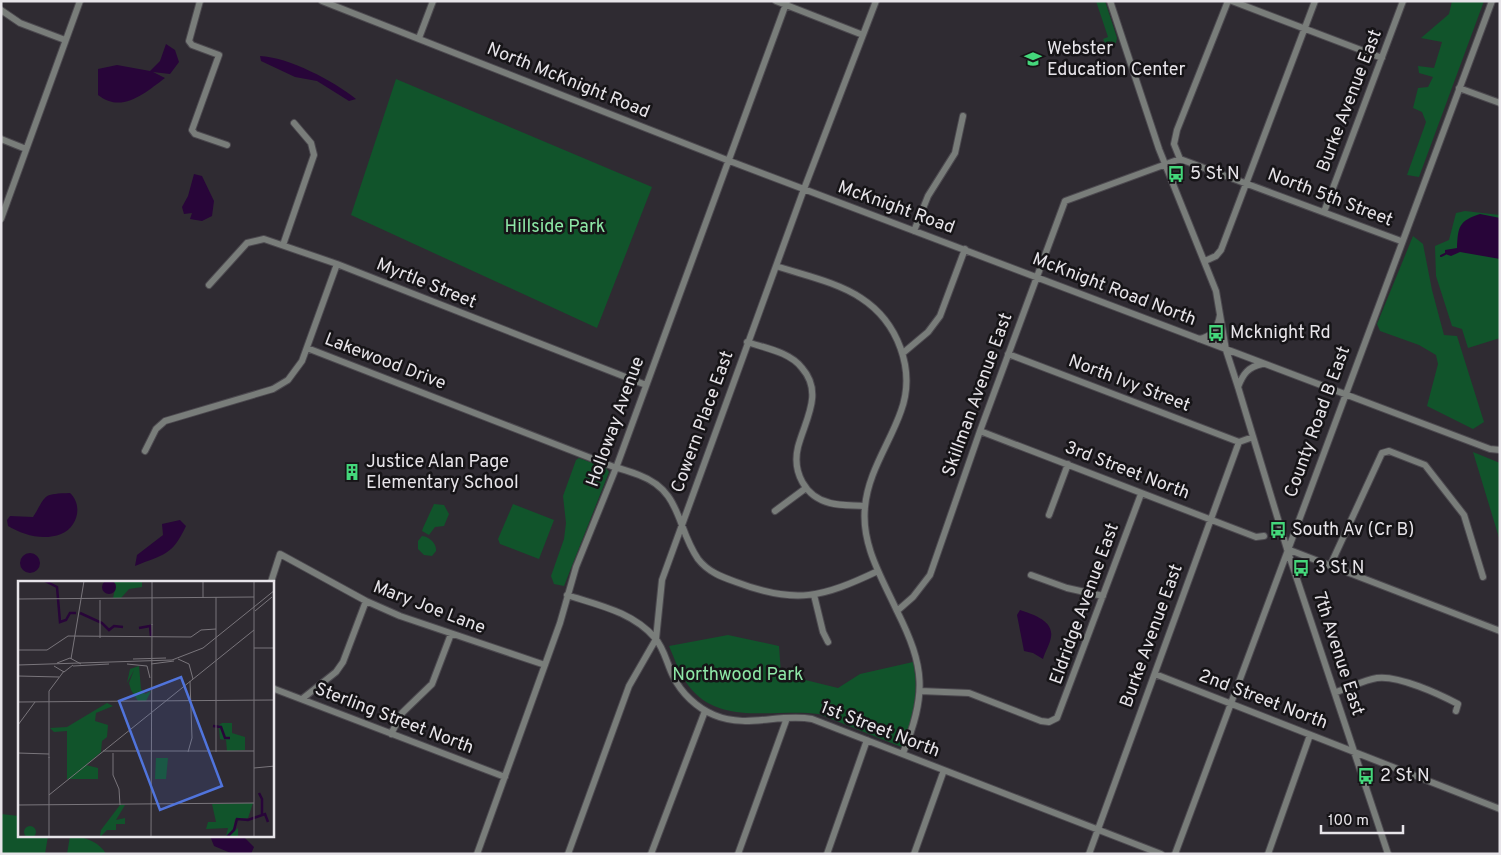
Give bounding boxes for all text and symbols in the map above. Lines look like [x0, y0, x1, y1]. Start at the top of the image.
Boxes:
street label: Burke Avenue East [1312, 26, 1388, 176]
street label: North McKnight Road [483, 38, 653, 124]
place label: Webster Education Center [1047, 38, 1186, 82]
school or university icon: Webster Education Center [1023, 49, 1043, 69]
place label: 5 St N [1190, 163, 1240, 186]
bus stop icon: 5 St N [1166, 164, 1186, 184]
street label: North 5th Street [1264, 164, 1396, 232]
street label: McKnight Road [834, 176, 958, 240]
park label: Hillside Park [505, 216, 605, 239]
street label: McKnight Road North [1029, 248, 1199, 332]
street label: Myrtle Street [373, 253, 479, 315]
street label: Skillman Avenue East [938, 310, 1018, 480]
place label: Mcknight Rd [1230, 322, 1331, 345]
bus stop icon: Mcknight Rd [1206, 323, 1226, 343]
street label: Lakewood Drive [321, 328, 449, 396]
street label: County Road B East [1280, 343, 1356, 501]
street label: Cowern Place East [667, 348, 739, 496]
street label: North Ivy Street [1065, 350, 1193, 418]
street label: Holloway Avenue [582, 354, 650, 490]
street label: 3rd Street North [1061, 437, 1193, 505]
place label: Justice Alan Page Elementary School [366, 451, 519, 495]
building icon: Justice Alan Page Elementary School [342, 462, 362, 482]
place label: South Av (Cr B) [1292, 519, 1414, 542]
street label: Eldridge Avenue East [1045, 520, 1125, 688]
bus stop icon: South Av (Cr B) [1268, 520, 1288, 540]
place label: 3 St N [1315, 557, 1364, 580]
bus stop icon: 3 St N [1291, 558, 1311, 578]
street label: Burke Avenue East [1115, 561, 1189, 711]
street label: Mary Joe Lane [370, 576, 488, 640]
inset map [18, 581, 274, 838]
street label: 7th Avenue East [1307, 589, 1369, 719]
park label: Northwood Park [672, 664, 804, 687]
street label: 2nd Street North [1195, 665, 1331, 735]
street label: Sterling Street North [311, 678, 477, 760]
street label: 1st Street North [817, 697, 943, 763]
place label: 2 St N [1380, 765, 1430, 788]
bus stop icon: 2 St N [1356, 766, 1376, 786]
scale bar [1321, 802, 1404, 834]
text: 100 m [1328, 812, 1369, 831]

